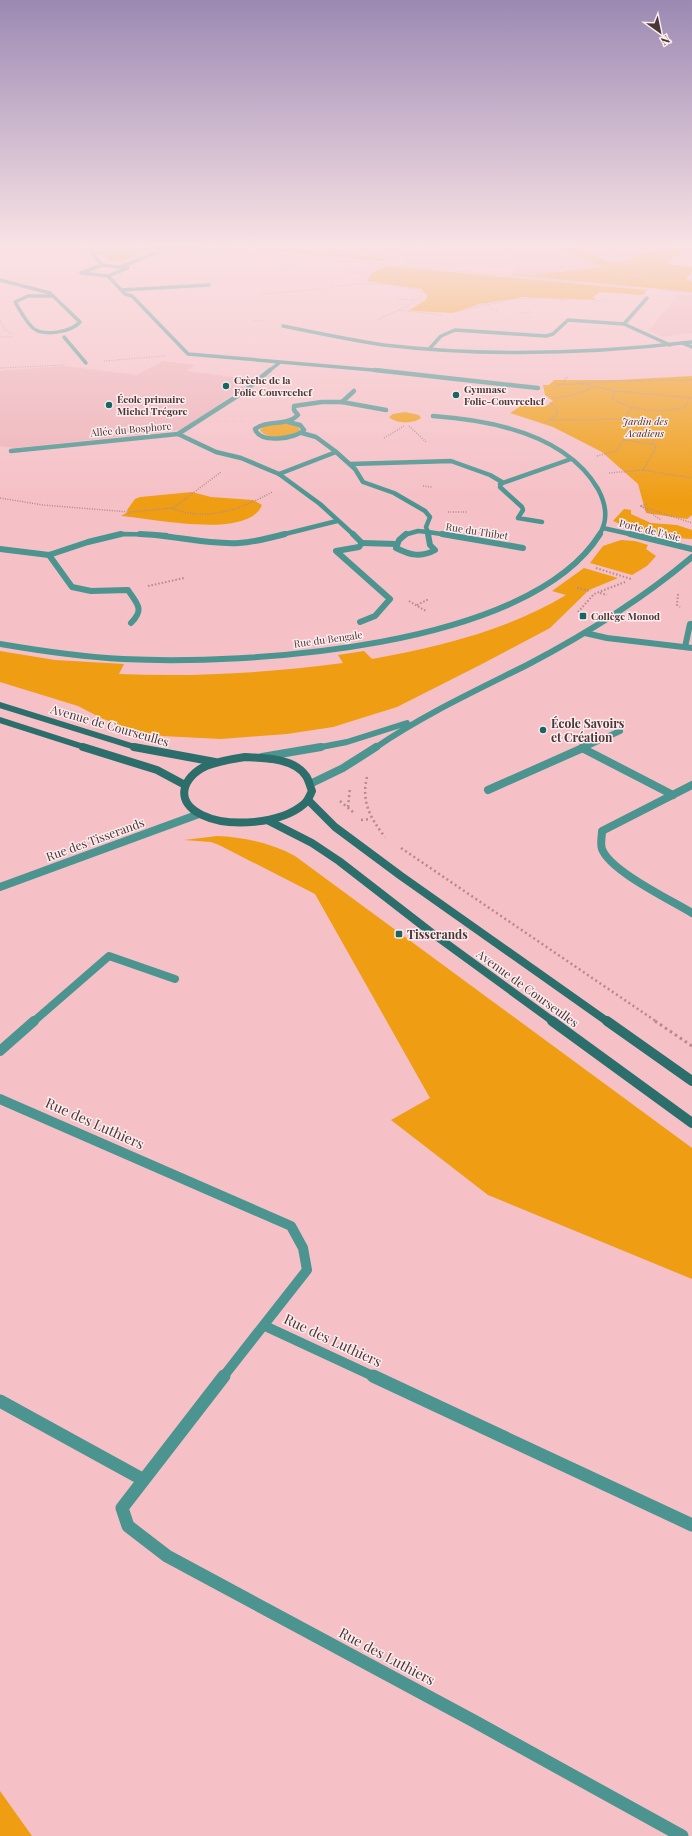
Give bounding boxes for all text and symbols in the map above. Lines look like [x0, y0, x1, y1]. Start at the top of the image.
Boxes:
north arrow [640, 12, 680, 52]
text: N [658, 32, 673, 49]
place label: Crèche de la Folie Couvrechef [234, 373, 313, 399]
marker: Crèche de la Folie Couvrechef [221, 381, 231, 391]
place label: Gymnase Folie-Couvrechef [464, 382, 546, 408]
marker: Gymnase Folie-Couvrechef [451, 390, 461, 400]
place label: École primaire Michel Trégore [117, 392, 188, 418]
marker: École primaire Michel Trégore [104, 400, 114, 410]
park label: Jardin des Acadiens [622, 414, 668, 440]
street label: Allée du Bosphore [89, 418, 172, 440]
street label: Porte de l'Asie [618, 516, 682, 544]
street label: Rue du Thibet [445, 519, 510, 543]
place label: Collège Monod [591, 609, 660, 623]
marker: Collège Monod [578, 611, 588, 621]
street label: Rue du Bengale [293, 627, 363, 651]
street label: Avenue de Courseulles [48, 700, 171, 750]
place label: École Savoirs et Création [551, 715, 625, 745]
marker: École Savoirs et Création [538, 725, 548, 735]
street label: Rue des Tisserands [44, 814, 146, 864]
place label: Tisserands [407, 926, 468, 942]
marker: Tisserands [394, 929, 404, 939]
street label: Avenue de Courseulles [473, 945, 582, 1030]
street label: Rue des Luthiers [43, 1093, 147, 1153]
street label: Rue des Luthiers [281, 1309, 385, 1371]
street label: Rue des Luthiers [336, 1623, 438, 1689]

